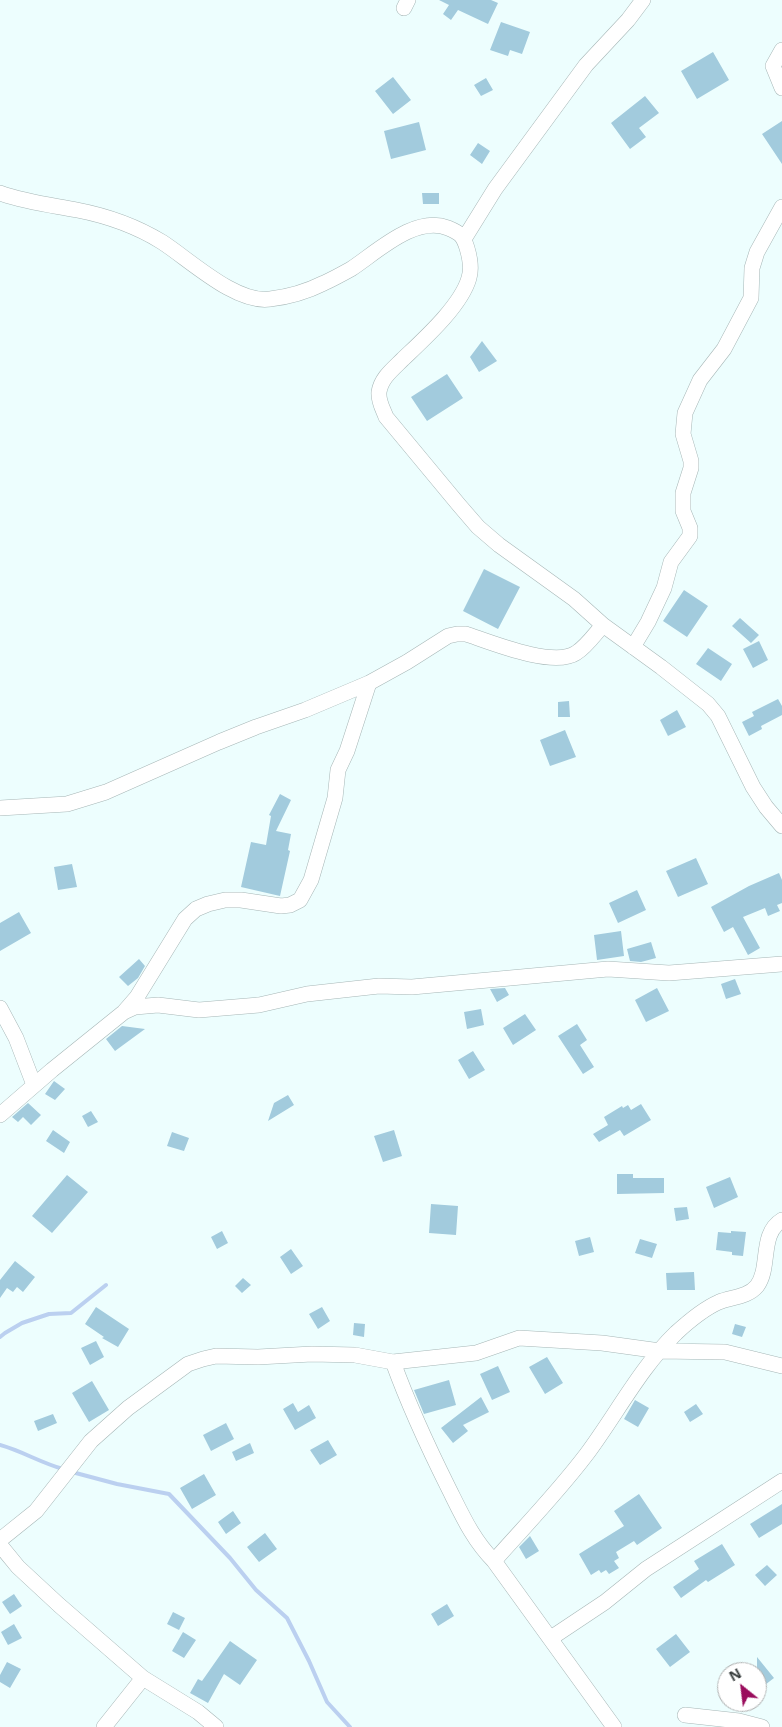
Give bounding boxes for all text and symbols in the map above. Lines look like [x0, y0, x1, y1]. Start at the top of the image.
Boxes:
north arrow [717, 1662, 767, 1712]
text: N [725, 1663, 745, 1685]

